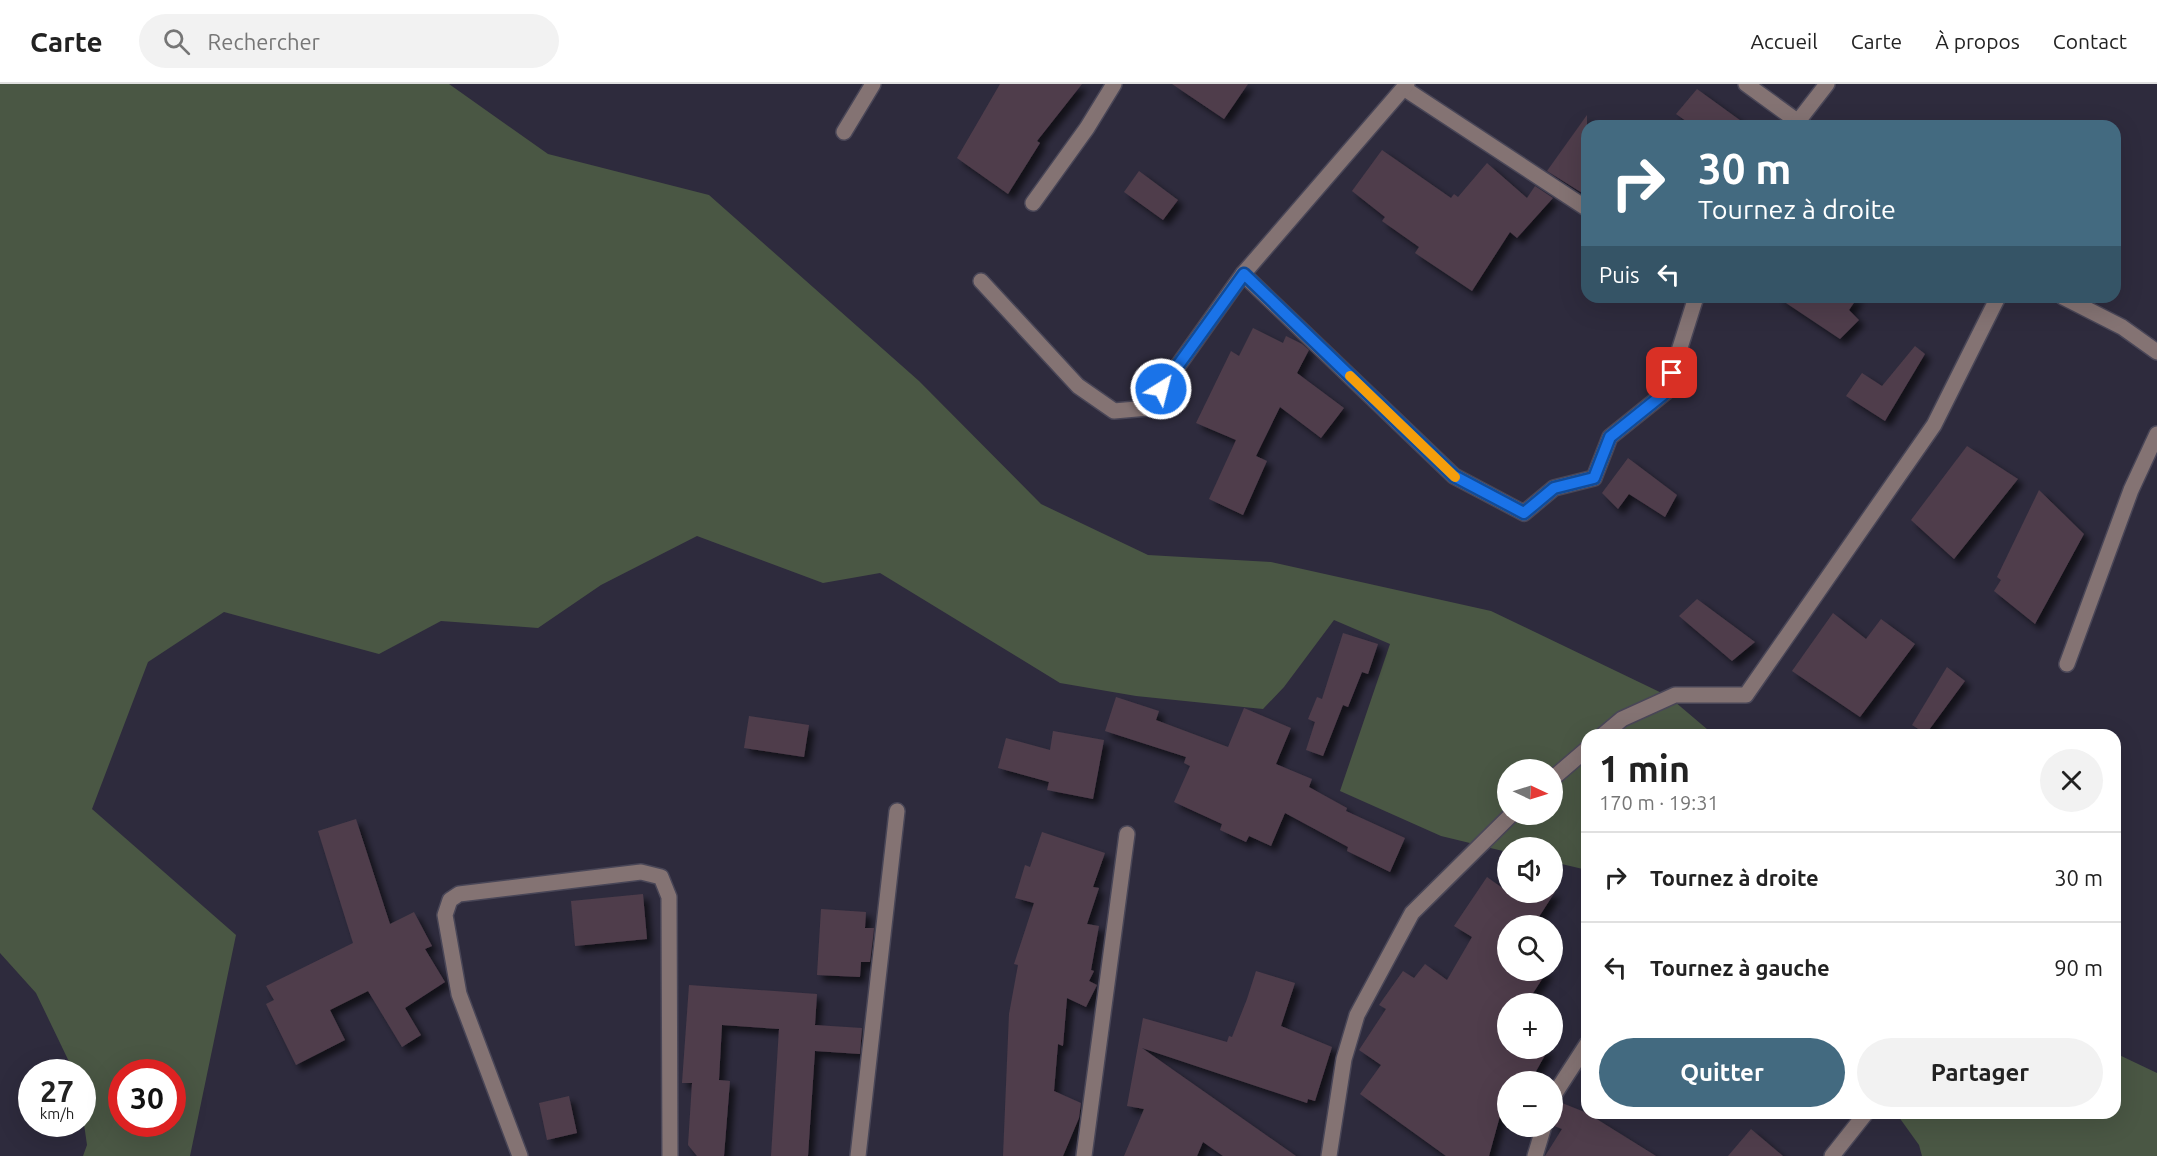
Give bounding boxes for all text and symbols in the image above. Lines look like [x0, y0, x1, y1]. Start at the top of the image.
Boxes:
search box [139, 14, 559, 68]
icon: search [160, 25, 193, 58]
text: Carte [30, 26, 103, 57]
text: Rechercher [208, 29, 320, 54]
text: Accueil [1750, 29, 1818, 53]
text: Carte [1851, 29, 1902, 53]
text: À propos [1935, 29, 2020, 53]
text: Contact [2053, 29, 2127, 53]
icon: right [1599, 144, 1677, 222]
text: 30 m [1698, 145, 1792, 192]
text: Tournez à droite [1698, 194, 1896, 224]
icon: left [1652, 258, 1685, 291]
text: Puis [1599, 262, 1640, 287]
pin [1646, 347, 1697, 398]
icon: arrive [1655, 356, 1688, 389]
position arrow [1129, 357, 1193, 421]
text: 1 min [1599, 748, 1690, 789]
button: close [2040, 749, 2103, 812]
north arrow [1497, 759, 1563, 825]
map controls [1497, 759, 1563, 1137]
text: 170 m · 19:31 [1599, 791, 1719, 814]
button: sound [1497, 837, 1563, 903]
icon: right [1599, 861, 1632, 894]
text: Tournez à droite [1650, 865, 1819, 890]
text: 30 m [2054, 865, 2103, 890]
button: search [1497, 915, 1563, 981]
icon: left [1599, 951, 1632, 984]
text: Tournez à gauche [1650, 955, 1830, 980]
text: 90 m [2054, 955, 2103, 980]
button: + [1497, 993, 1563, 1059]
button: Quitter [1599, 1038, 1845, 1107]
button: Partager [1857, 1038, 2103, 1107]
speed limit sign: 30 [108, 1059, 186, 1137]
button: − [1497, 1071, 1563, 1137]
text: 27 [40, 1074, 74, 1108]
text: km/h [40, 1105, 74, 1122]

